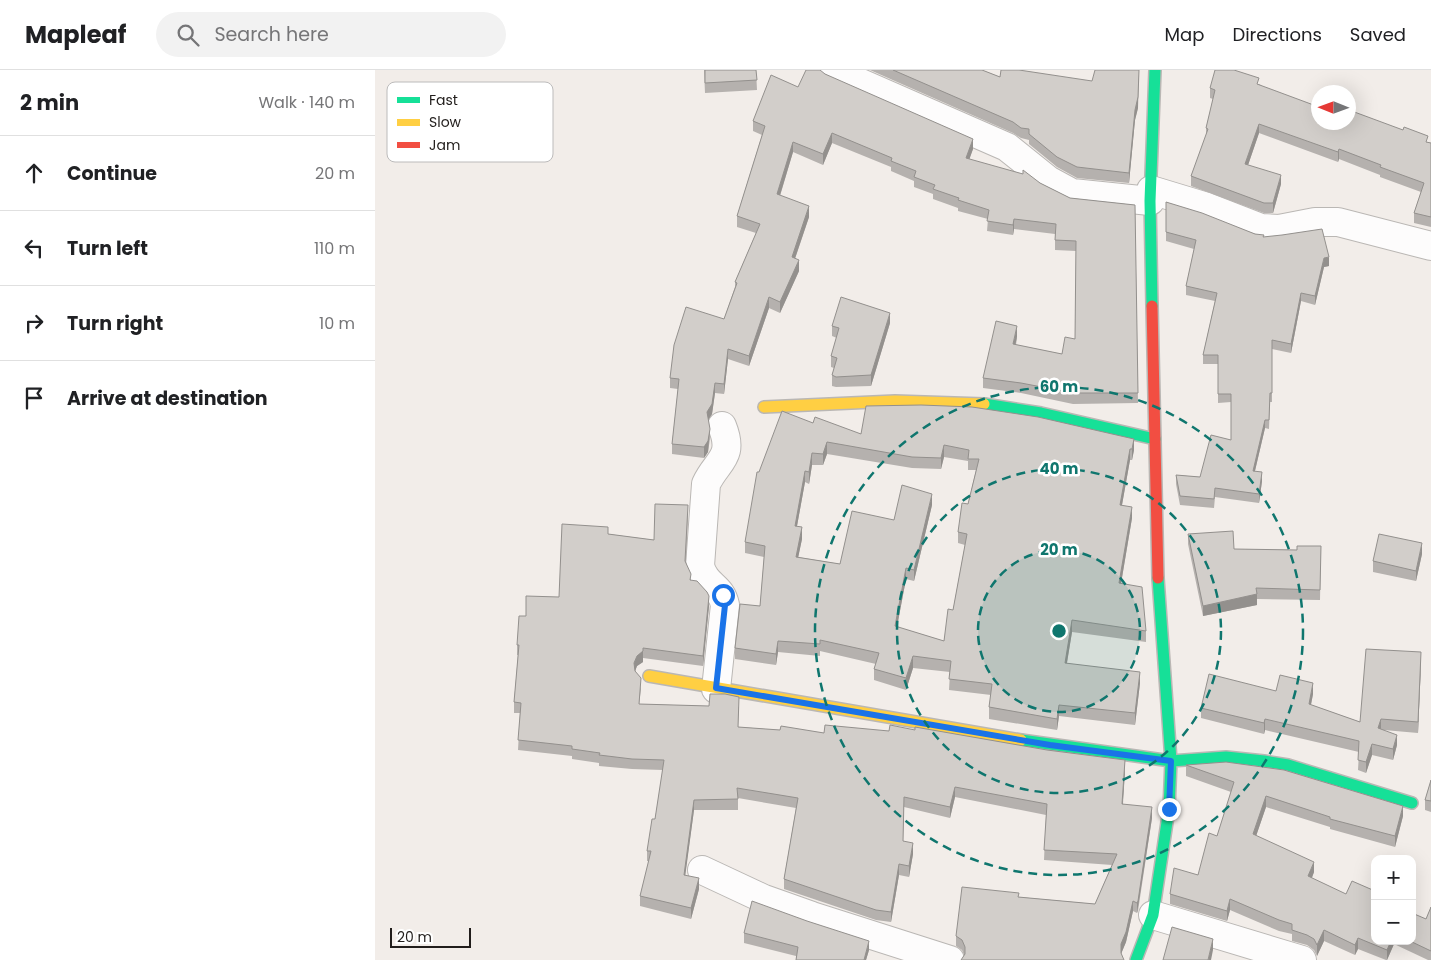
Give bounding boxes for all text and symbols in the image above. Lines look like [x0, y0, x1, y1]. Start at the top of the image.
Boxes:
search box [156, 12, 506, 57]
text: Mapleaf [25, 18, 126, 51]
icon: search [174, 21, 202, 49]
text: Search here [214, 21, 329, 48]
text: Map [1165, 22, 1204, 47]
text: Directions [1232, 22, 1322, 47]
text: Saved [1350, 22, 1406, 47]
legend [387, 82, 553, 162]
north arrow [1311, 85, 1356, 130]
text: 2 min [20, 88, 79, 117]
text: Fast [429, 90, 458, 110]
text: Walk · 140 m [258, 91, 355, 114]
text: Slow [429, 112, 462, 132]
text: Jam [429, 135, 460, 155]
icon: ahead [20, 159, 48, 187]
text: Continue [67, 160, 157, 187]
text: 20 m [315, 162, 355, 185]
icon: left [20, 234, 48, 262]
text: Turn left [67, 235, 148, 262]
text: 110 m [314, 237, 355, 260]
icon: right [20, 309, 48, 337]
text: Turn right [67, 310, 163, 337]
text: 10 m [319, 312, 355, 335]
text: 60 m [1040, 376, 1078, 397]
icon: arrive [20, 384, 48, 412]
text: Arrive at destination [67, 385, 268, 412]
text: 40 m [1039, 458, 1079, 479]
text: 20 m [1040, 539, 1078, 560]
route start [712, 584, 735, 607]
centre of rings [1050, 622, 1068, 640]
route end [1158, 798, 1181, 821]
map controls [1371, 855, 1416, 945]
button: + [1371, 855, 1416, 900]
button: − [1371, 900, 1416, 945]
scale bar [390, 925, 471, 948]
text: 20 m [397, 927, 432, 947]

